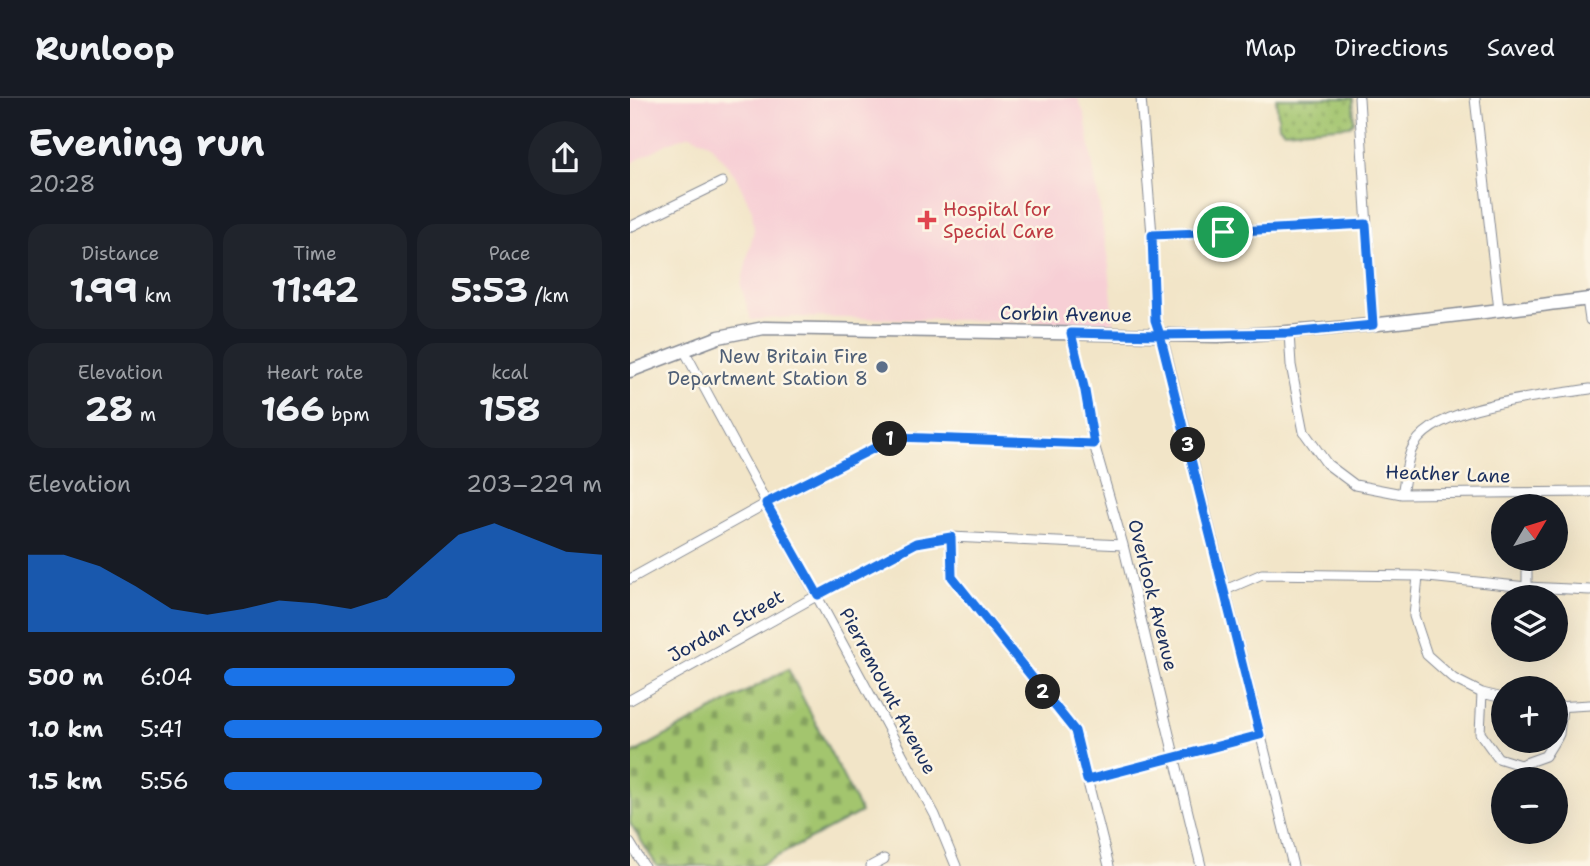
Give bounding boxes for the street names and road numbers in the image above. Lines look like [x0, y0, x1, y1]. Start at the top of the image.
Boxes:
street label: Corbin Avenue [1000, 300, 1132, 328]
street label: Heather Lane [1385, 459, 1511, 489]
street label: Overlook Avenue [1122, 517, 1184, 673]
street label: Jordan Street [664, 584, 788, 668]
street label: Pierremount Avenue [834, 603, 942, 779]

